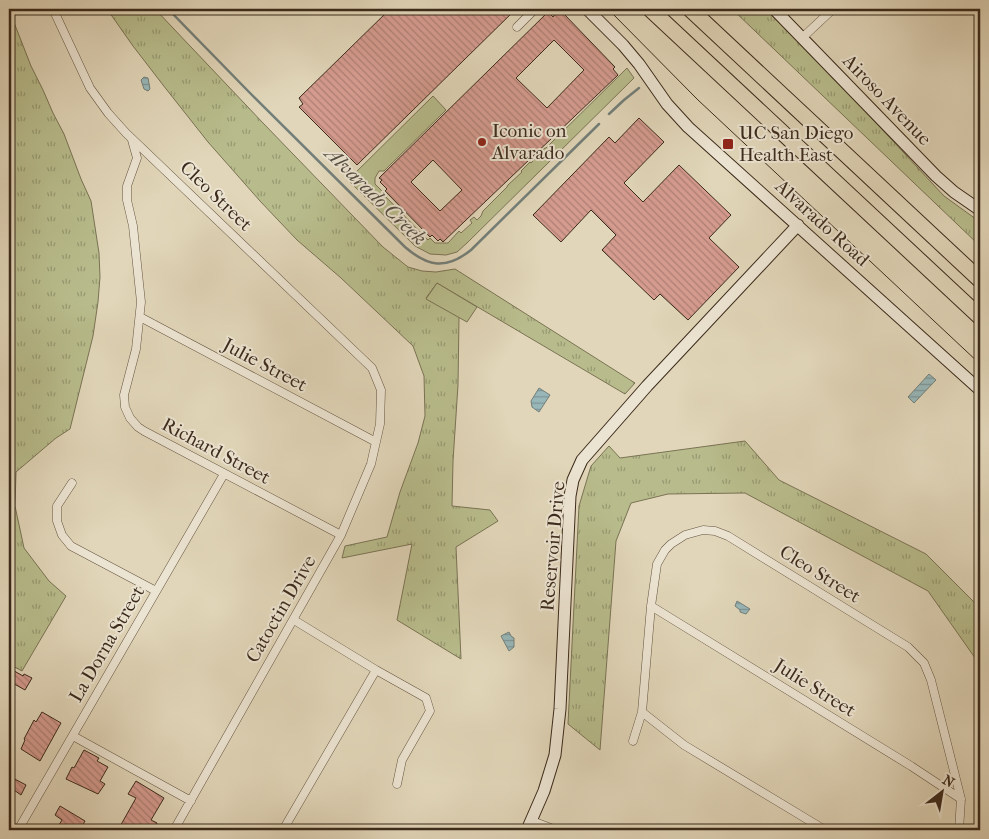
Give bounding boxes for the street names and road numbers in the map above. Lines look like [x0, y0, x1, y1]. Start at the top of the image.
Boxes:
street label: Airoso Avenue [838, 49, 936, 150]
street label: Cleo Street [176, 156, 257, 236]
street label: Alvarado Road [770, 174, 874, 271]
street label: Julie Street [217, 333, 311, 396]
street label: Richard Street [158, 413, 274, 489]
street label: Reservoir Drive [536, 480, 570, 612]
street label: Cleo Street [776, 541, 865, 608]
street label: Catoctin Drive [241, 551, 321, 667]
street label: La Dorna Street [65, 582, 149, 706]
street label: Julie Street [768, 653, 860, 722]

